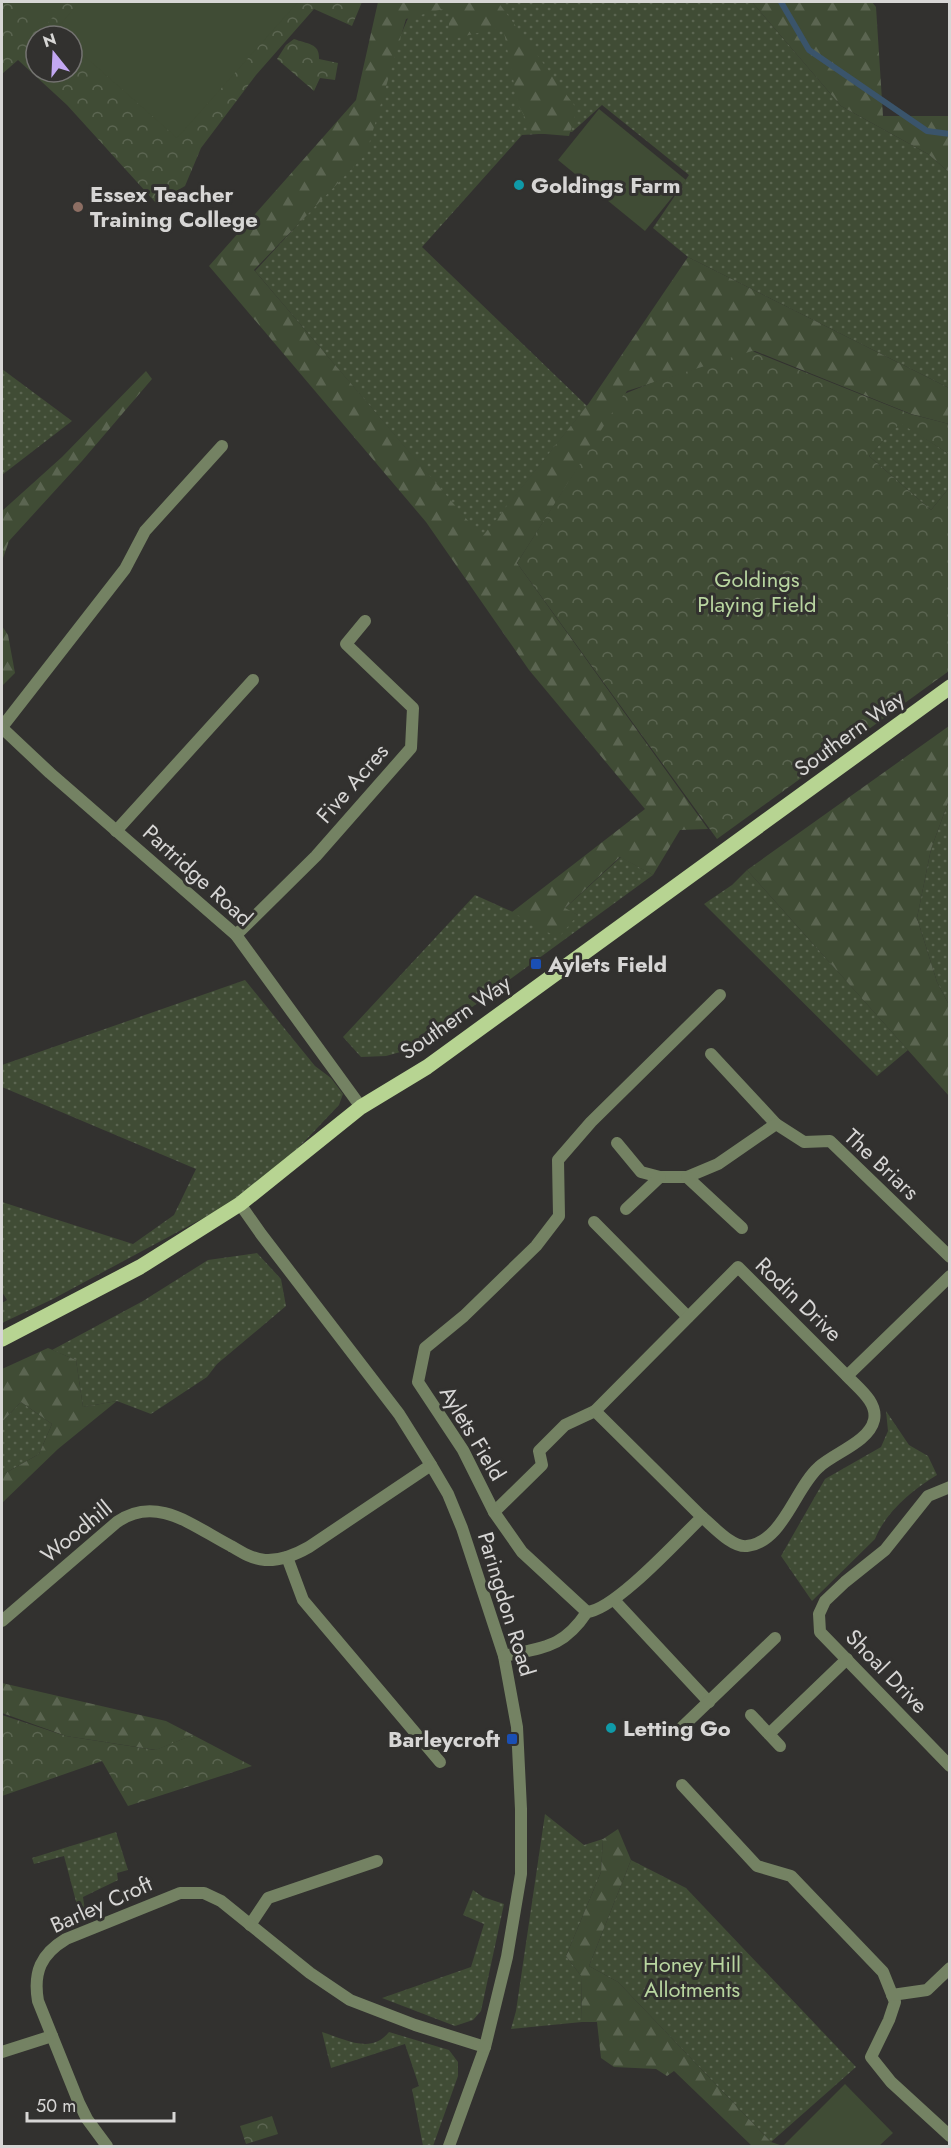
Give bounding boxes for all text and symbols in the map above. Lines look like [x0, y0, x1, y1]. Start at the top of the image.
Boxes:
north arrow [24, 24, 84, 84]
text: N [40, 27, 59, 53]
place label: Goldings Farm [531, 169, 681, 201]
place label: Essex Teacher Training College [90, 178, 258, 235]
marker: Goldings Farm [512, 178, 526, 192]
marker: Essex Teacher Training College [71, 200, 85, 214]
park label: Goldings Playing Field [697, 563, 817, 620]
street label: Southern Way [787, 682, 911, 784]
street label: Five Acres [308, 736, 396, 830]
street label: Partridge Road [136, 817, 260, 933]
place label: Aylets Field [547, 948, 667, 980]
marker: Aylets Field [529, 957, 543, 971]
street label: Southern Way [393, 967, 517, 1067]
street label: The Briars [837, 1121, 927, 1207]
street label: Rodin Drive [748, 1249, 850, 1349]
street label: Aylets Field [432, 1379, 514, 1487]
street label: Woodhill [33, 1492, 119, 1570]
street label: Paringdon Road [470, 1528, 544, 1680]
street label: Shoal Drive [838, 1621, 936, 1721]
place label: Letting Go [623, 1712, 731, 1744]
marker: Letting Go [604, 1721, 618, 1735]
place label: Barleycroft [388, 1723, 500, 1755]
marker: Barleycroft [505, 1732, 519, 1746]
street label: Barley Croft [45, 1867, 158, 1941]
park label: Honey Hill Allotments [643, 1948, 741, 2005]
scale bar [27, 2085, 174, 2123]
text: 50 m [36, 2093, 76, 2119]

